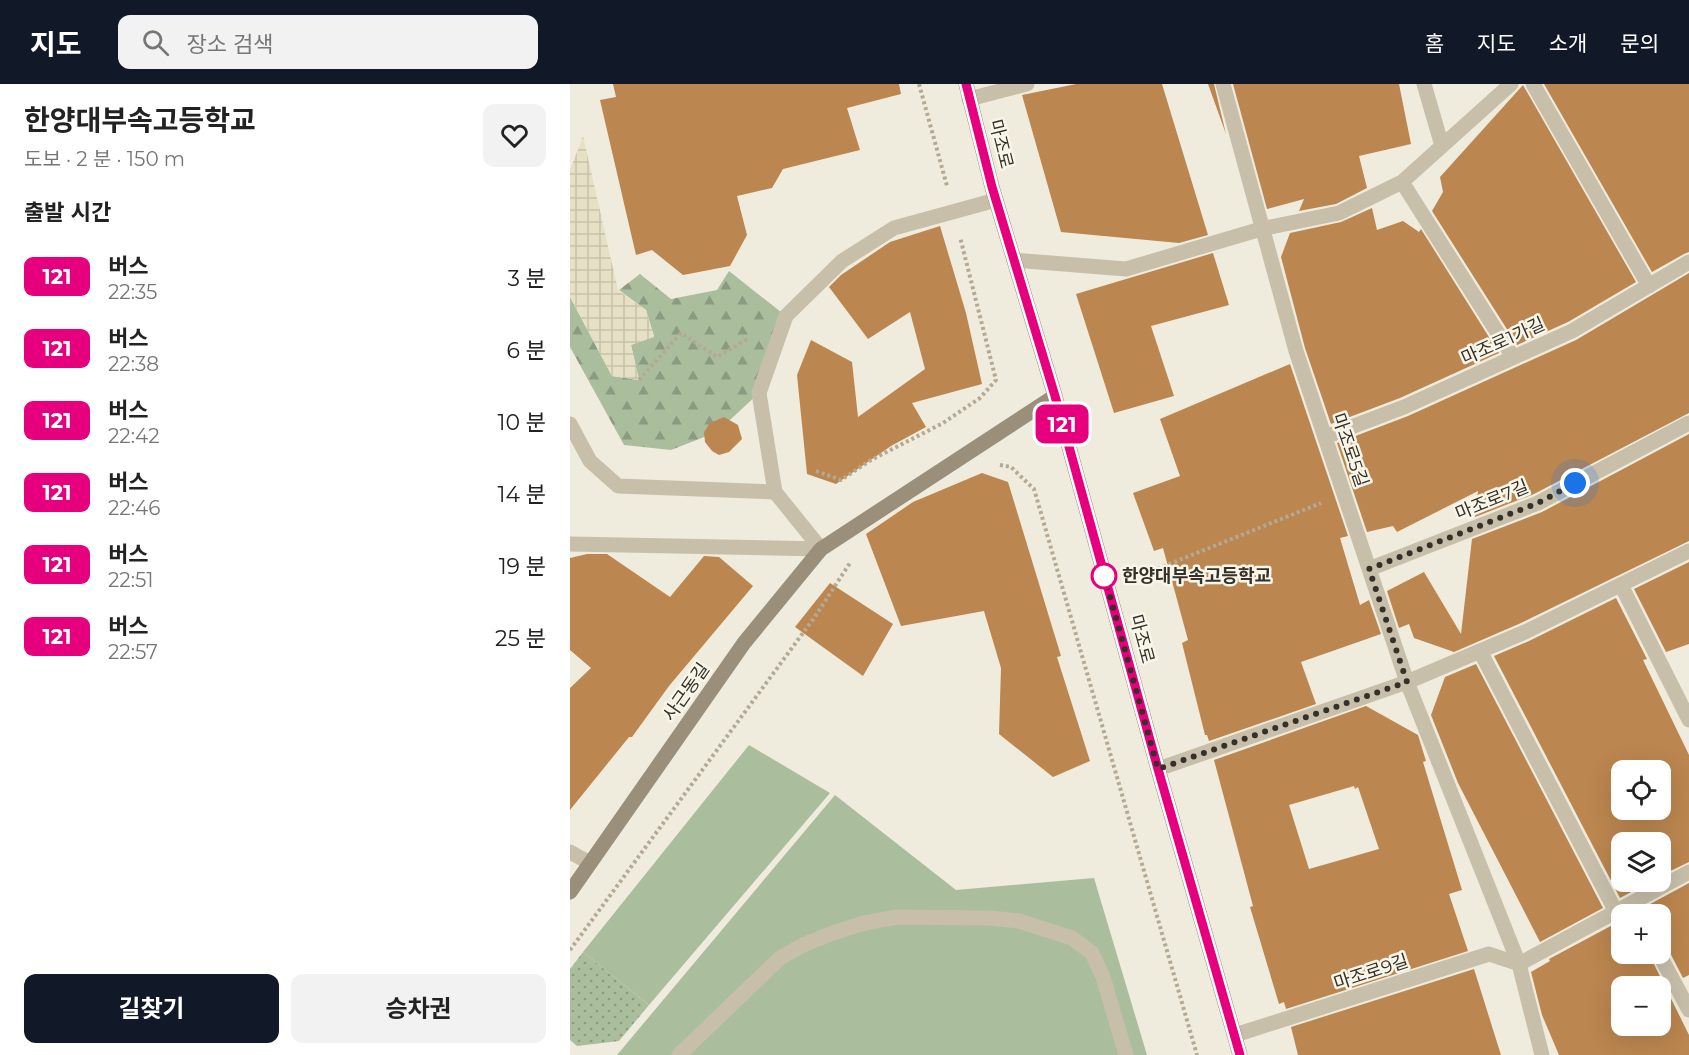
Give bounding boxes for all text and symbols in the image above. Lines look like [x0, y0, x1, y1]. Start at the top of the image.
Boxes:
search box [118, 15, 538, 69]
icon: search [139, 26, 172, 59]
text: 지도 [30, 27, 82, 61]
text: 장소 검색 [187, 31, 273, 58]
text: 홈 [1425, 31, 1444, 56]
text: 지도 [1477, 31, 1516, 56]
text: 소개 [1549, 31, 1587, 56]
text: 문의 [1620, 31, 1659, 56]
text: 한양대부속고등학교 [24, 103, 256, 137]
button: heart [483, 104, 546, 167]
street label: 마조로 [984, 117, 1018, 171]
text: 도보 · 2 분 · 150 m [24, 147, 185, 171]
text: 출발 시간 [24, 199, 111, 226]
text: 버스 [108, 253, 148, 280]
text: 121 [43, 264, 71, 289]
text: 3 분 [508, 265, 546, 292]
text: 22:35 [108, 280, 157, 304]
street label: 마조로1가길 [1458, 313, 1548, 369]
text: 버스 [108, 325, 148, 352]
text: 121 [43, 336, 71, 361]
text: 6 분 [507, 337, 546, 364]
text: 22:38 [108, 352, 159, 376]
text: 버스 [108, 397, 148, 424]
line badge: 121 [1028, 404, 1096, 444]
text: 121 [43, 408, 71, 433]
text: 10 분 [497, 409, 546, 436]
street label: 마조로5길 [1327, 410, 1373, 490]
text: 121 [1048, 412, 1076, 437]
text: 22:42 [108, 424, 160, 448]
your location [1560, 468, 1590, 498]
text: 버스 [108, 469, 148, 496]
street label: 마조로7길 [1452, 475, 1532, 525]
text: 121 [43, 480, 71, 505]
text: 14 분 [498, 481, 546, 508]
text: 22:46 [108, 496, 160, 520]
text: 버스 [108, 541, 148, 568]
text: 121 [43, 552, 71, 577]
text: 19 분 [499, 553, 546, 580]
marker: 한양대부속고등학교 [1091, 563, 1117, 589]
place label: 한양대부속고등학교 [1122, 565, 1271, 587]
text: 22:51 [108, 568, 154, 592]
street label: 마조로 [1125, 612, 1159, 666]
text: 버스 [108, 613, 148, 640]
text: 121 [43, 624, 71, 649]
text: 25 분 [495, 625, 546, 652]
text: 22:57 [108, 640, 158, 664]
street label: 사근동길 [658, 659, 714, 725]
map controls [1611, 760, 1671, 1036]
button: locate [1611, 760, 1671, 820]
button: layers [1611, 832, 1671, 892]
button: + [1611, 904, 1671, 964]
street label: 마조로9길 [1331, 950, 1411, 994]
button: 길찾기 [24, 974, 279, 1043]
button: 승차권 [291, 974, 546, 1043]
button: − [1611, 976, 1671, 1036]

